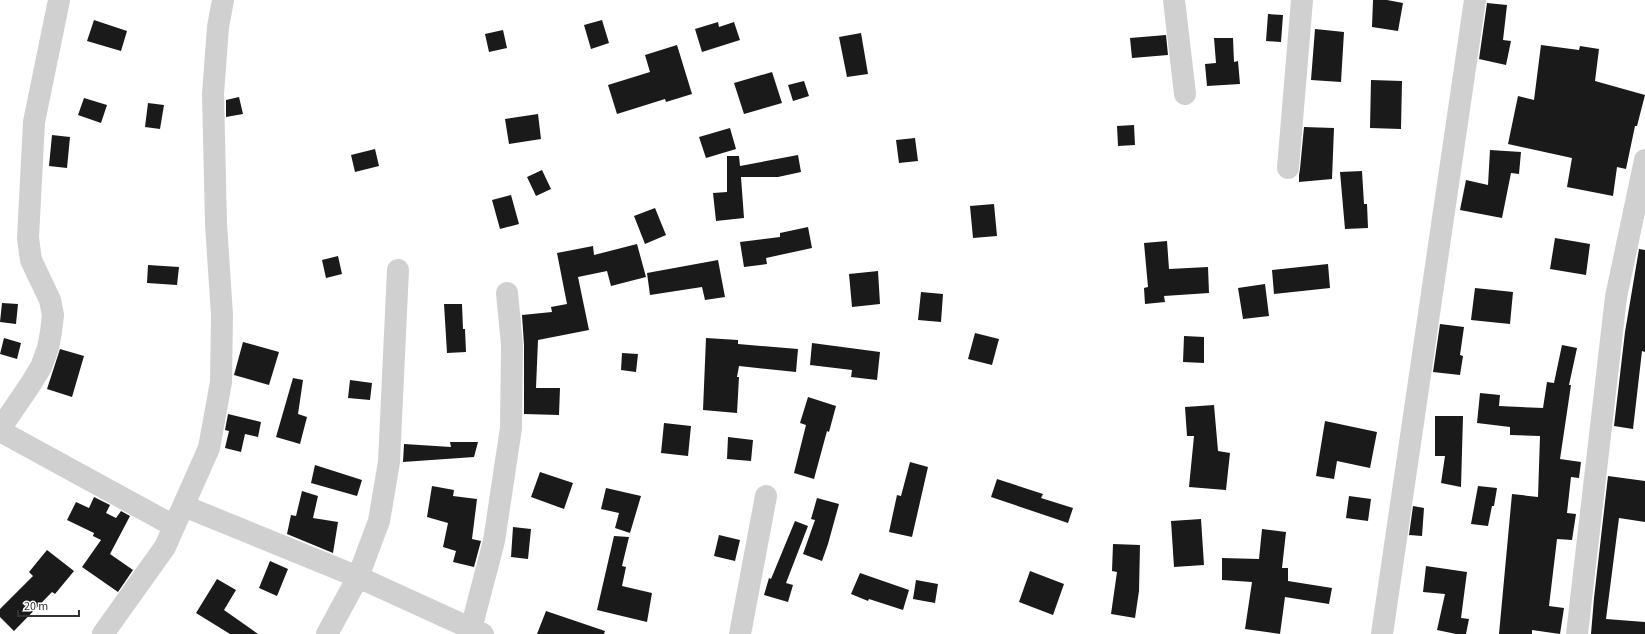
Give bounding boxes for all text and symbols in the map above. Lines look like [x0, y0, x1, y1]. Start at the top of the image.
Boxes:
scale bar [18, 592, 79, 618]
text: 20 m [24, 598, 48, 615]

